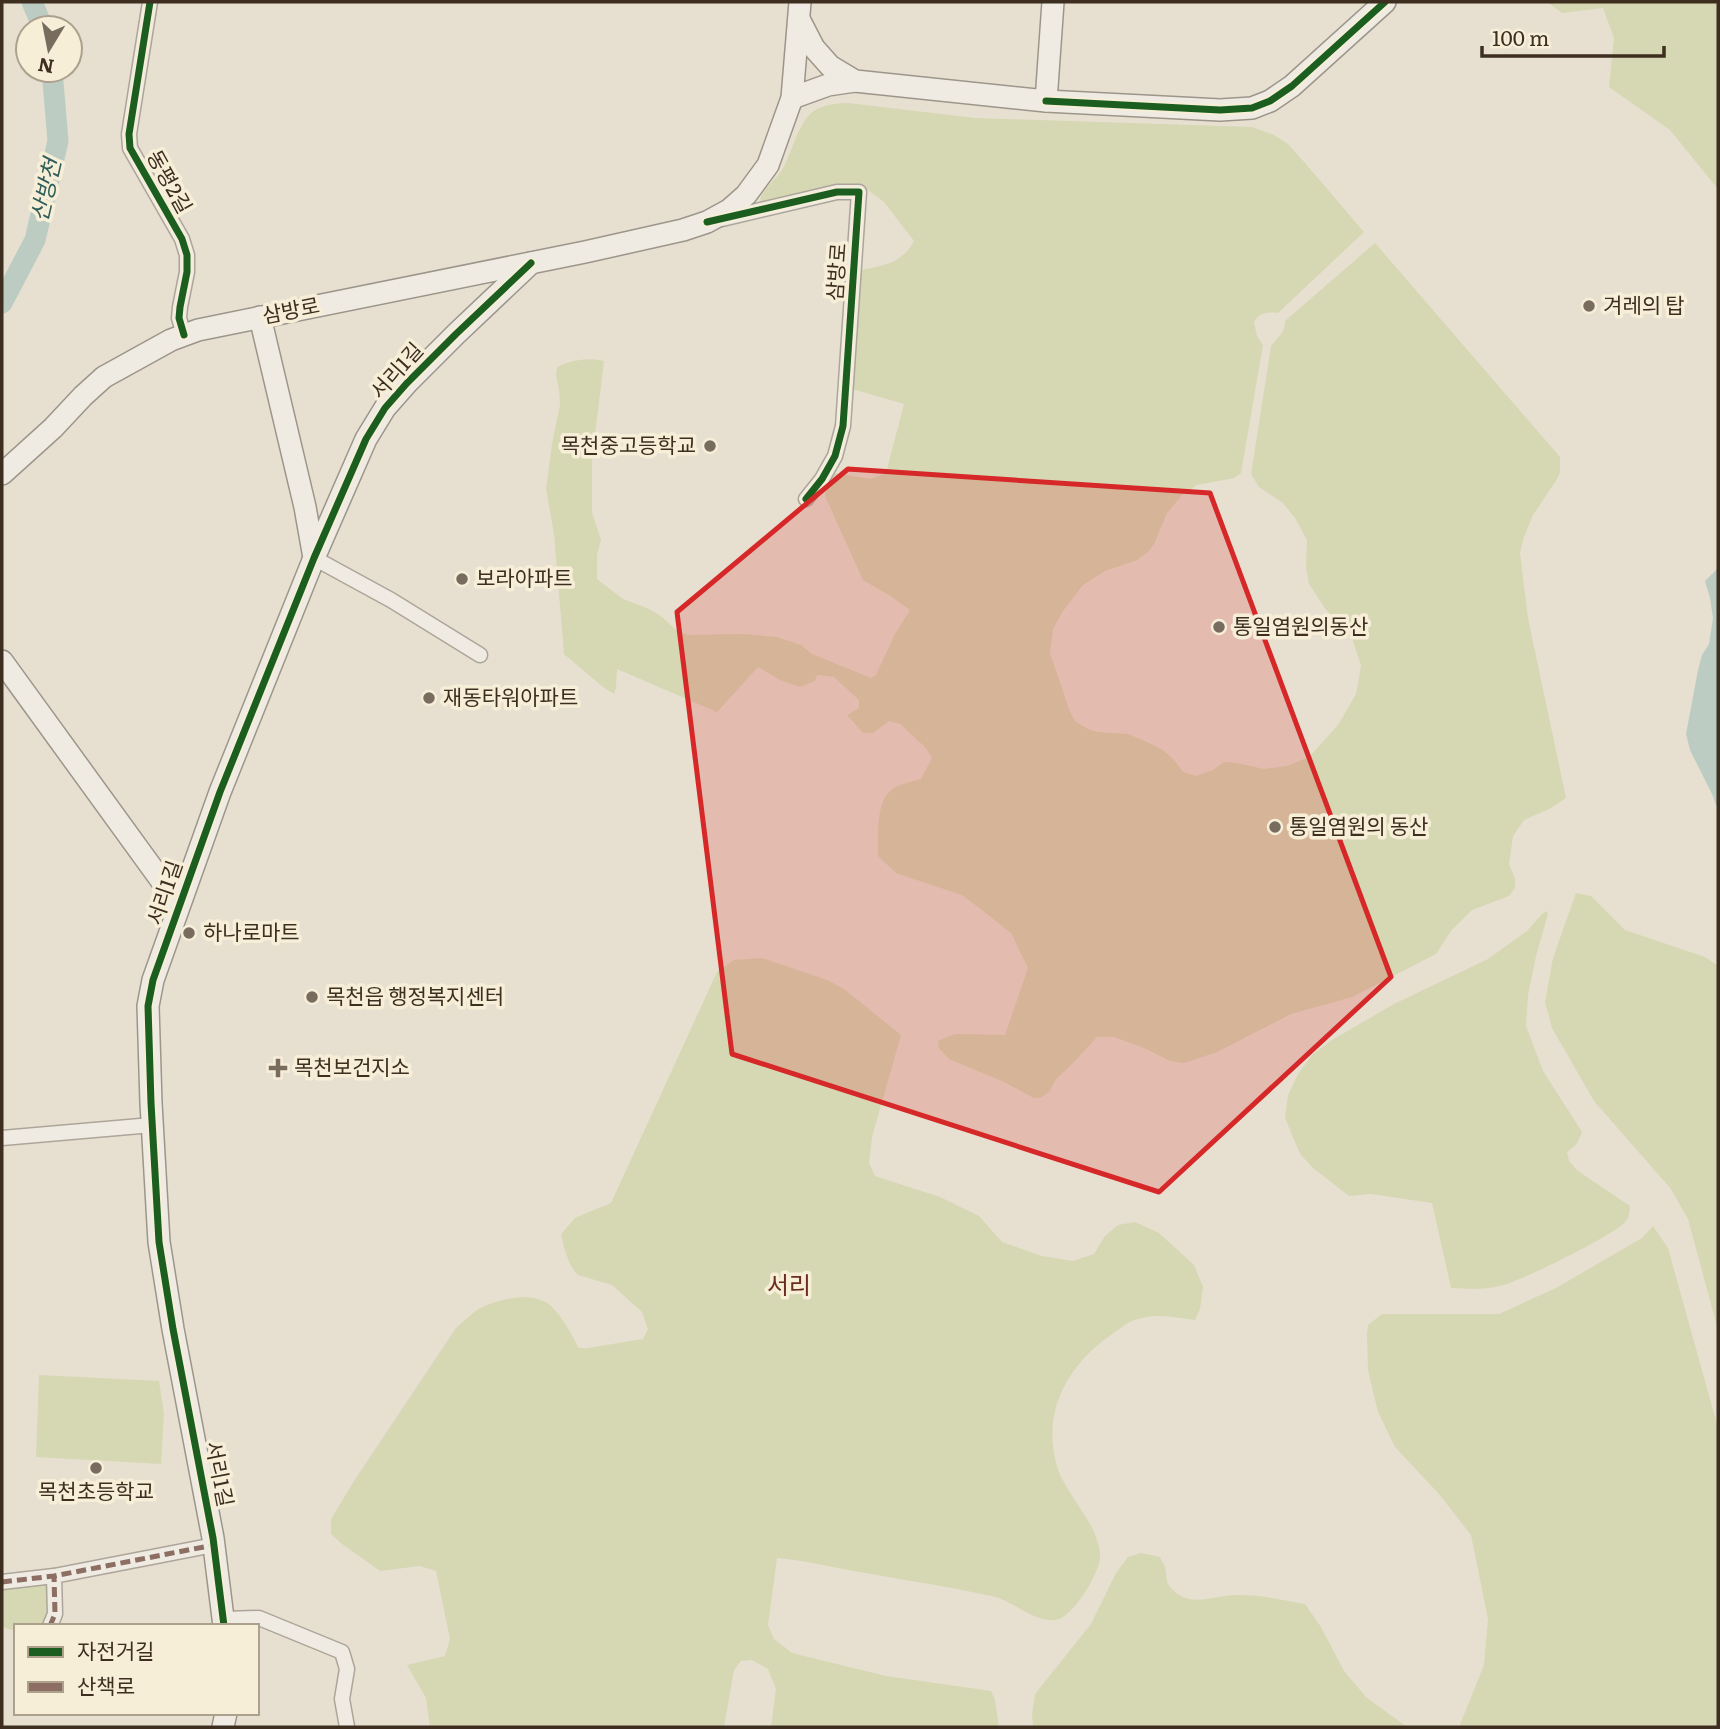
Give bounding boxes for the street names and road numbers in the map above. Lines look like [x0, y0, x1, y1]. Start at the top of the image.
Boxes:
street label: 동평2길 [141, 143, 201, 218]
street label: 삼방로 [817, 242, 852, 302]
street label: 삼방로 [259, 288, 322, 329]
street label: 서리1길 [361, 334, 429, 404]
street label: 서리1길 [137, 856, 188, 929]
street label: 서리1길 [200, 1438, 243, 1509]

